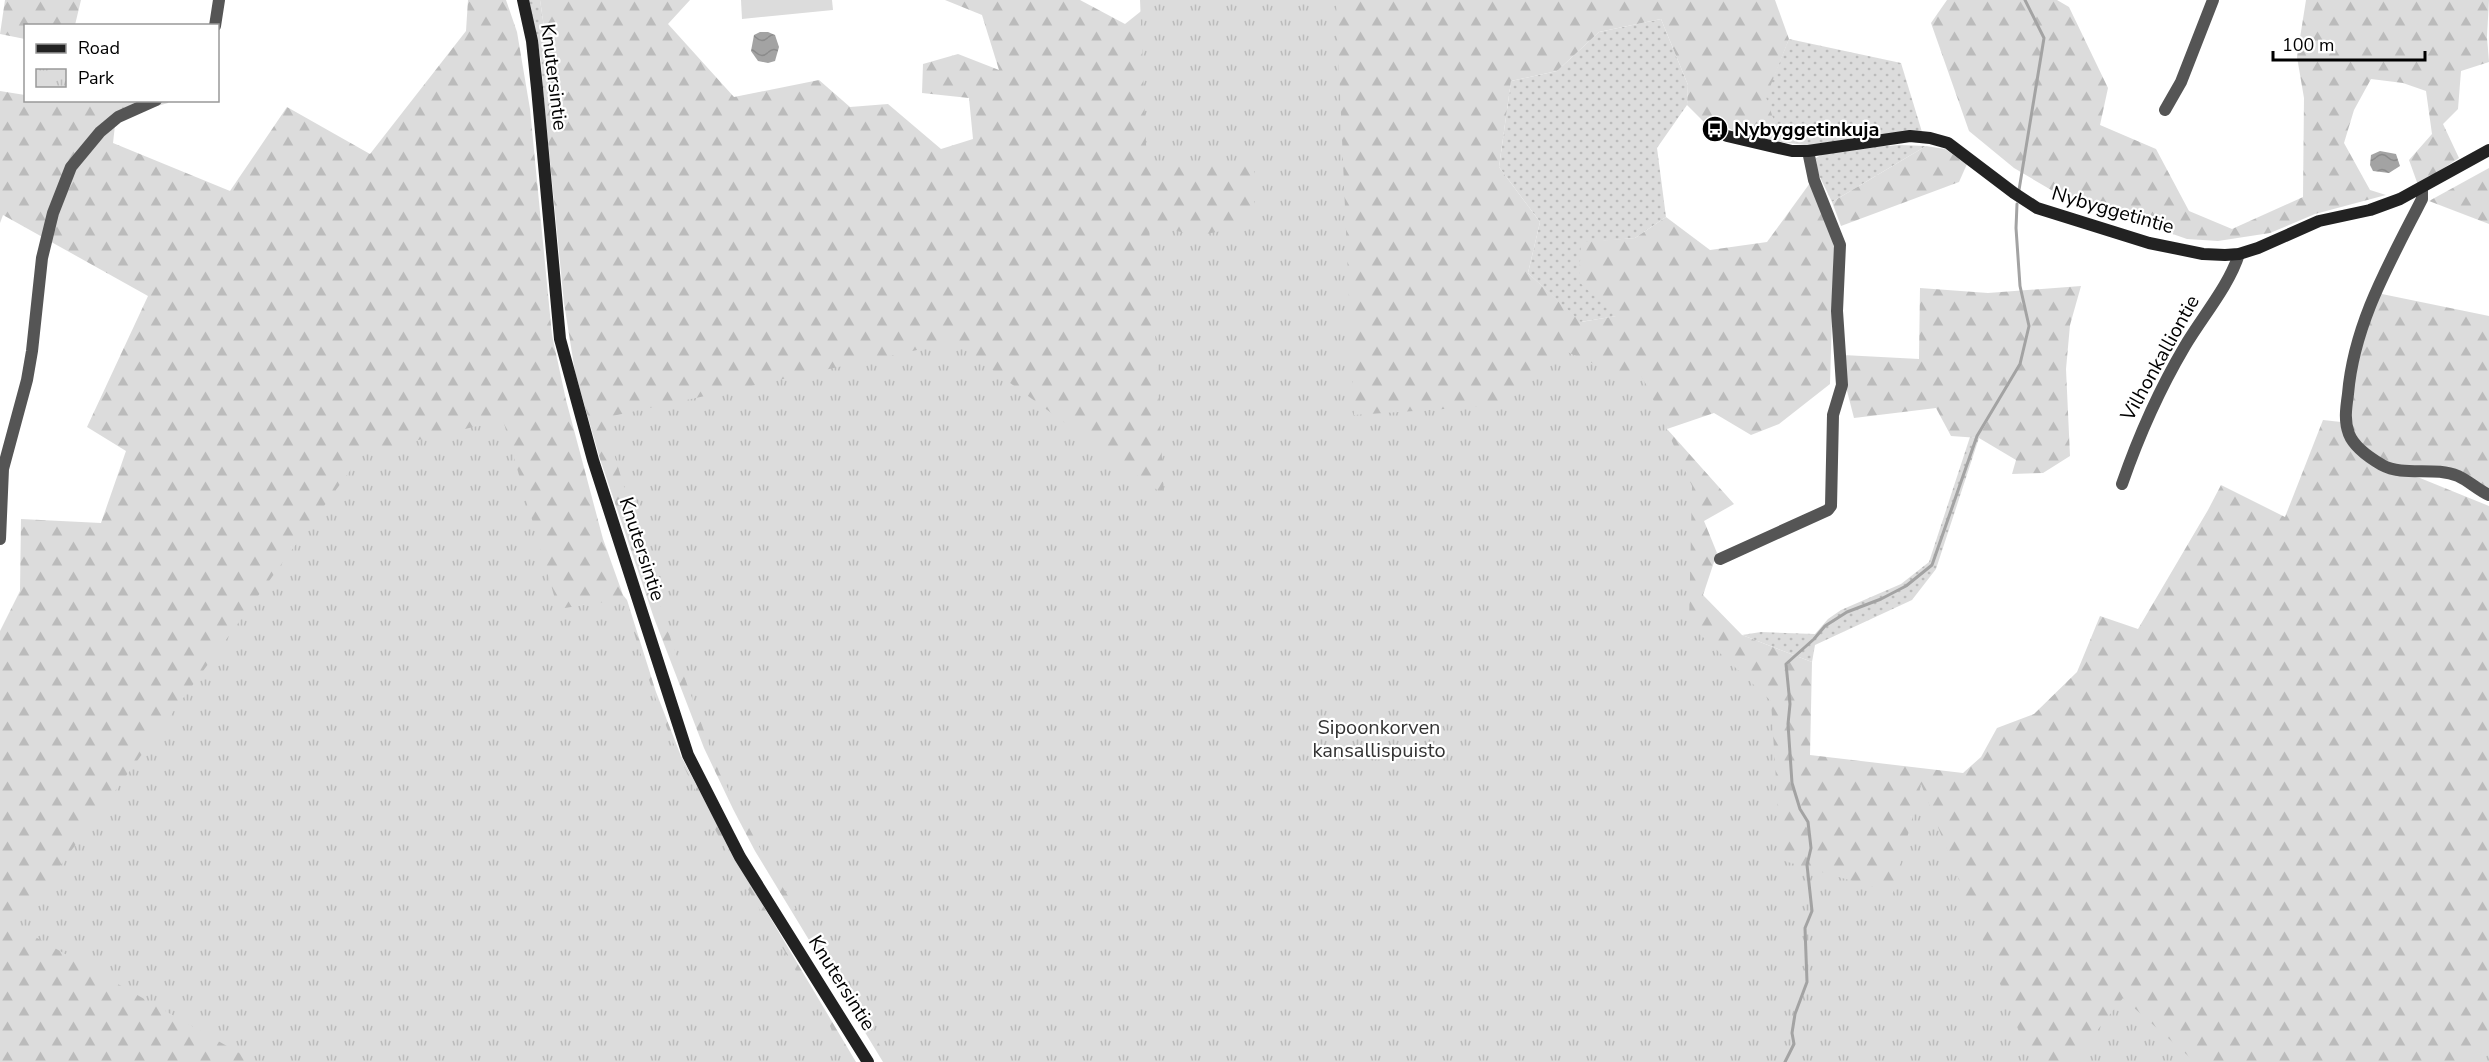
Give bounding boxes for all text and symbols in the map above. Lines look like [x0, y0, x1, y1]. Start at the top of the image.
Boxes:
street label: Knutersintie [534, 22, 574, 132]
legend [24, 24, 219, 102]
scale bar [2273, 24, 2424, 62]
text: 100 m [2282, 33, 2334, 57]
text: Road [78, 36, 120, 60]
text: Park [78, 66, 115, 90]
bus stop icon: Nybyggetinkuja [1700, 114, 1730, 144]
place label: Nybyggetinkuja [1734, 116, 1879, 143]
street label: Nybyggetintie [2049, 180, 2177, 240]
street label: Vilhonkalliontie [2114, 290, 2206, 427]
street label: Knutersintie [613, 494, 671, 604]
park label: Sipoonkorven kansallispuisto [1312, 714, 1446, 764]
street label: Knutersintie [802, 930, 882, 1036]

